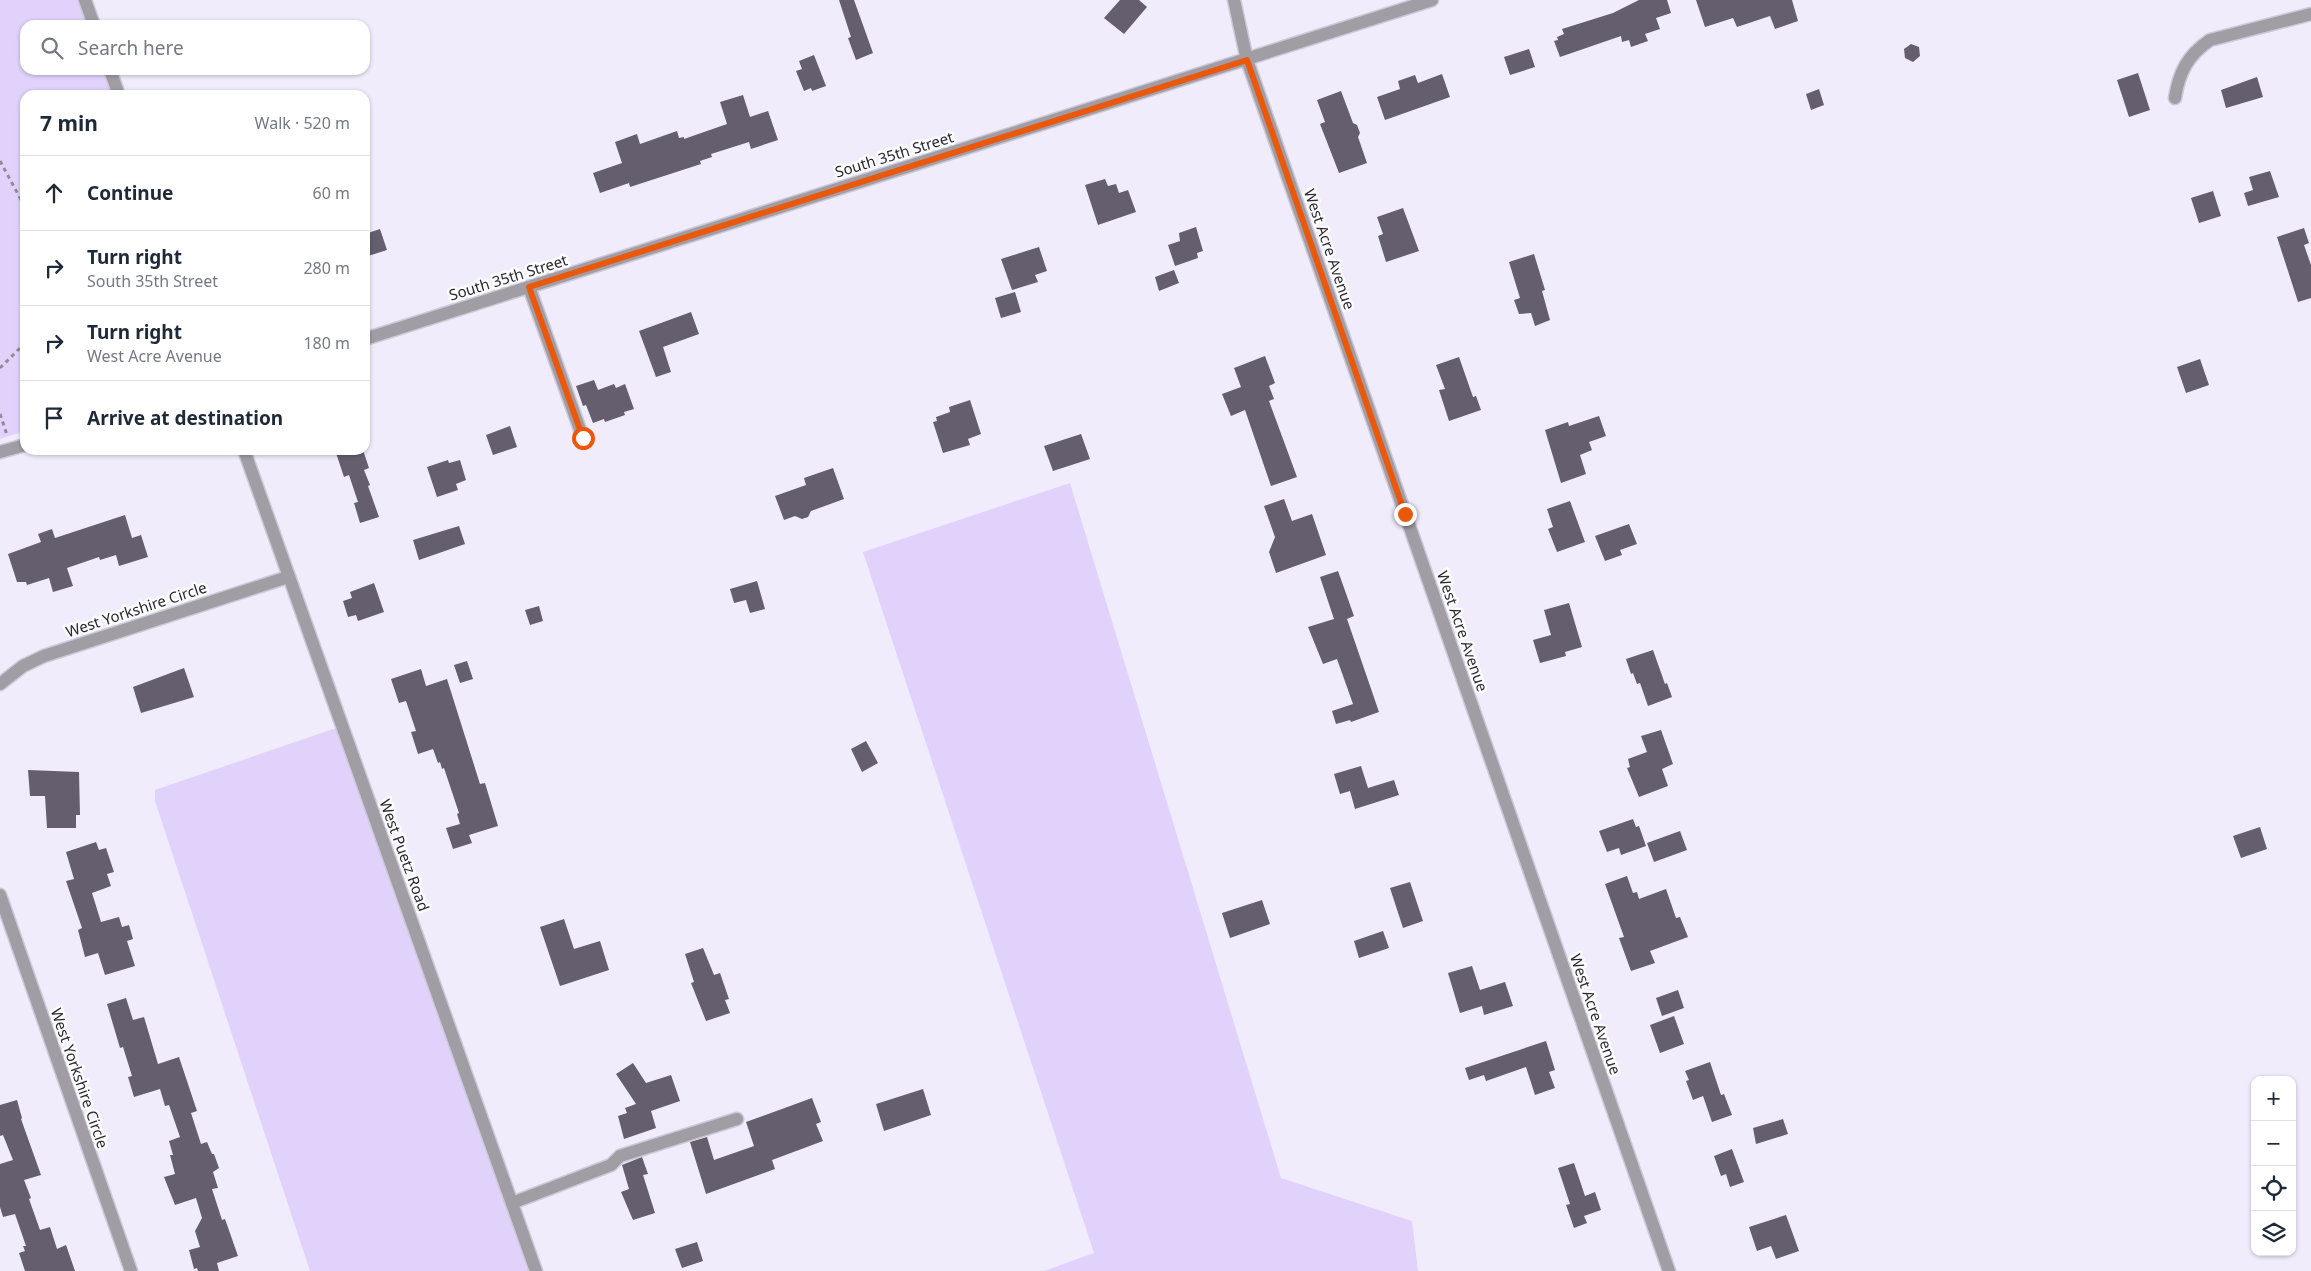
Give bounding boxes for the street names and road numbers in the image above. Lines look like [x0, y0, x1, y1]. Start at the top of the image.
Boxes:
street label: South 35th Street [832, 126, 956, 182]
street label: West Acre Avenue [1300, 186, 1360, 312]
street label: South 35th Street [446, 249, 570, 305]
street label: West Acre Avenue [1433, 568, 1493, 694]
street label: West Yorkshire Circle [63, 577, 209, 641]
street label: West Puetz Road [375, 796, 435, 914]
street label: West Acre Avenue [1566, 951, 1626, 1077]
street label: West Yorkshire Circle [47, 1005, 113, 1151]

